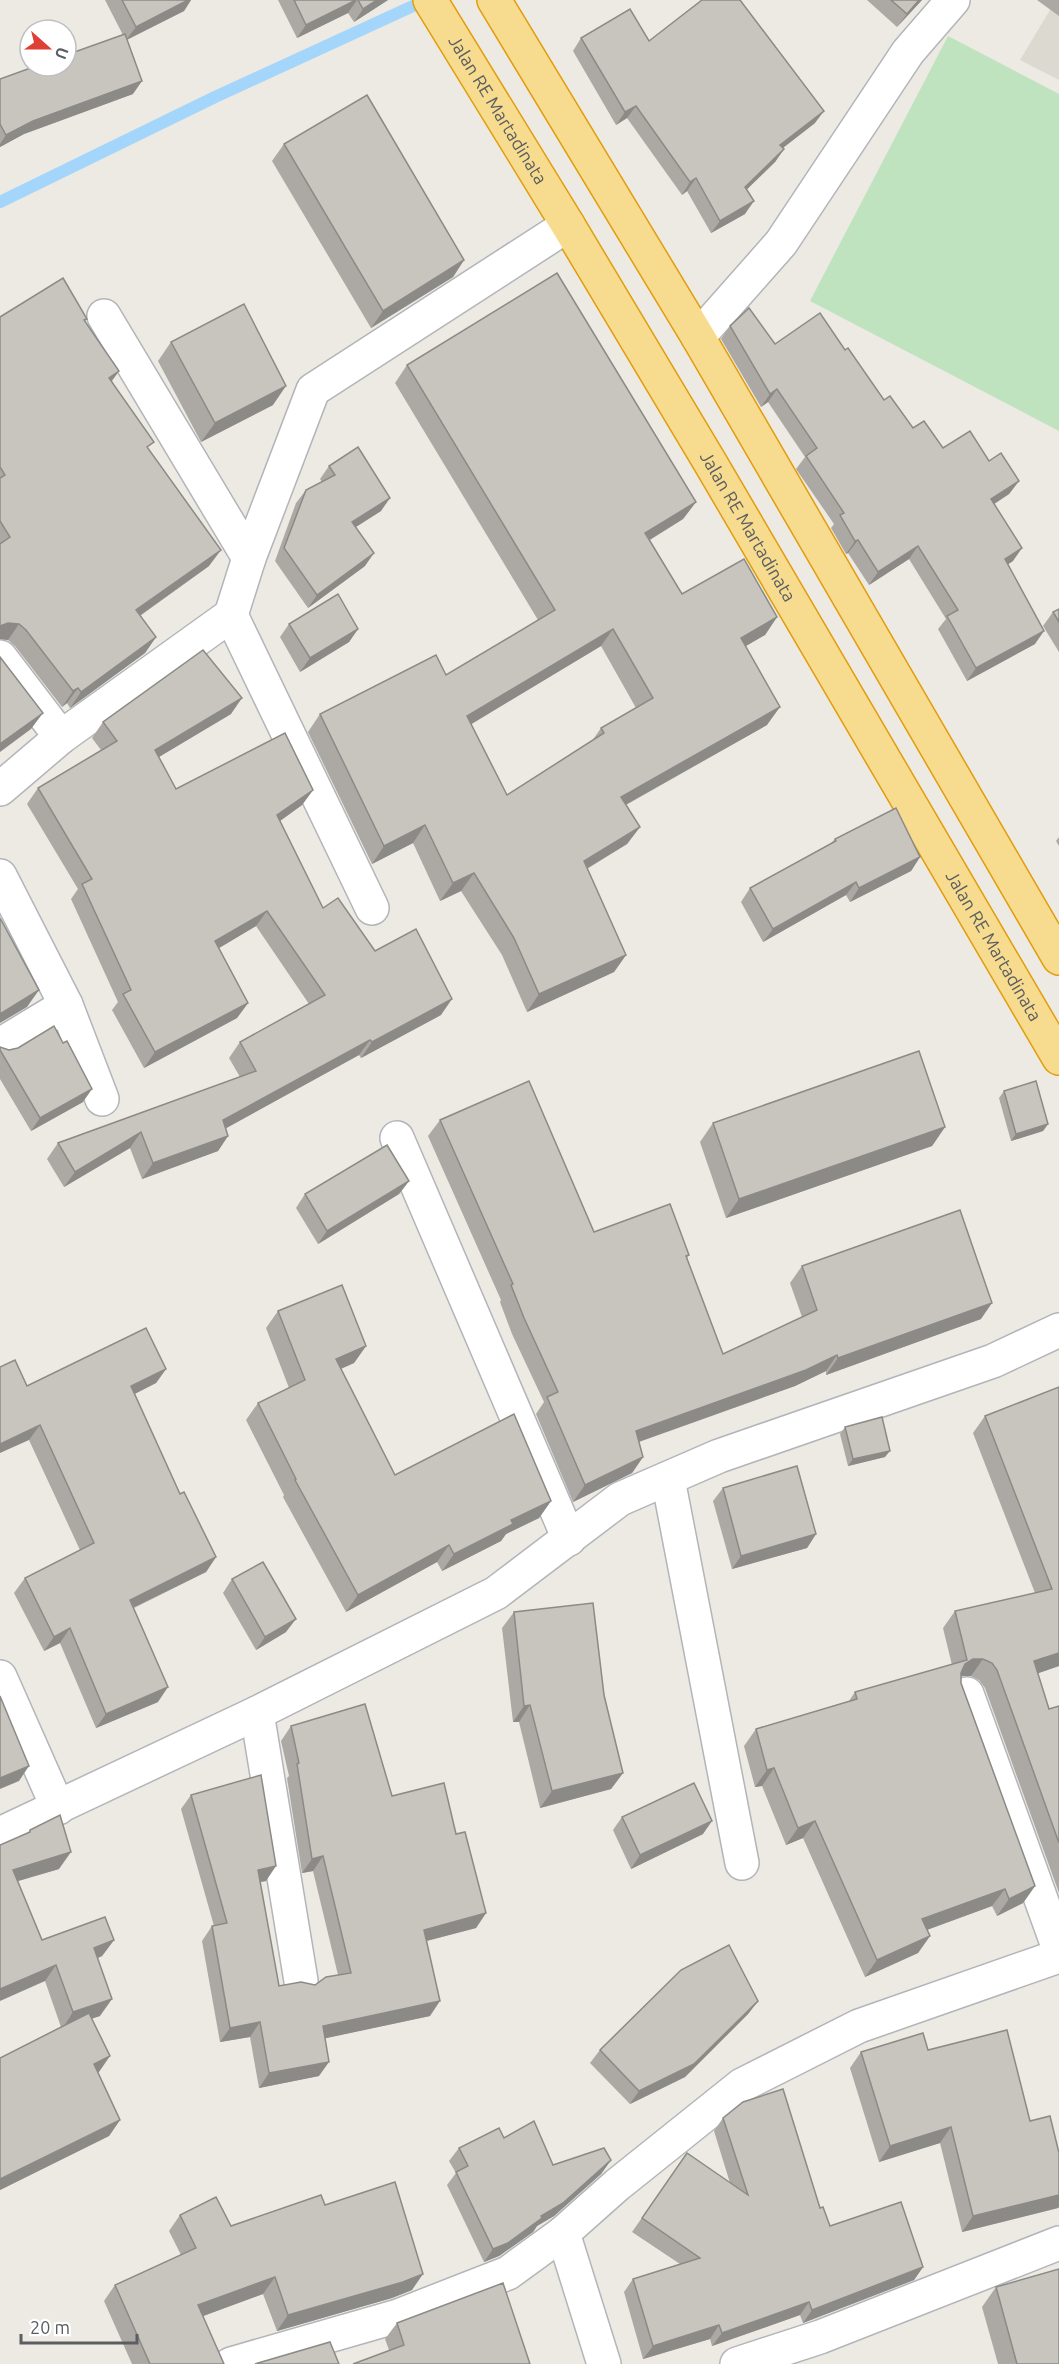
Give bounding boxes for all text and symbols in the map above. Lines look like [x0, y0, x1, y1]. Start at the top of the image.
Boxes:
north arrow [18, 18, 78, 78]
street label: Jalan RE Martadinata [445, 31, 551, 187]
text: U [52, 45, 72, 62]
street label: Jalan RE Martadinata [697, 447, 800, 605]
street label: Jalan RE Martadinata [942, 867, 1046, 1024]
scale bar [21, 2307, 136, 2345]
text: 20 m [30, 2317, 70, 2337]

